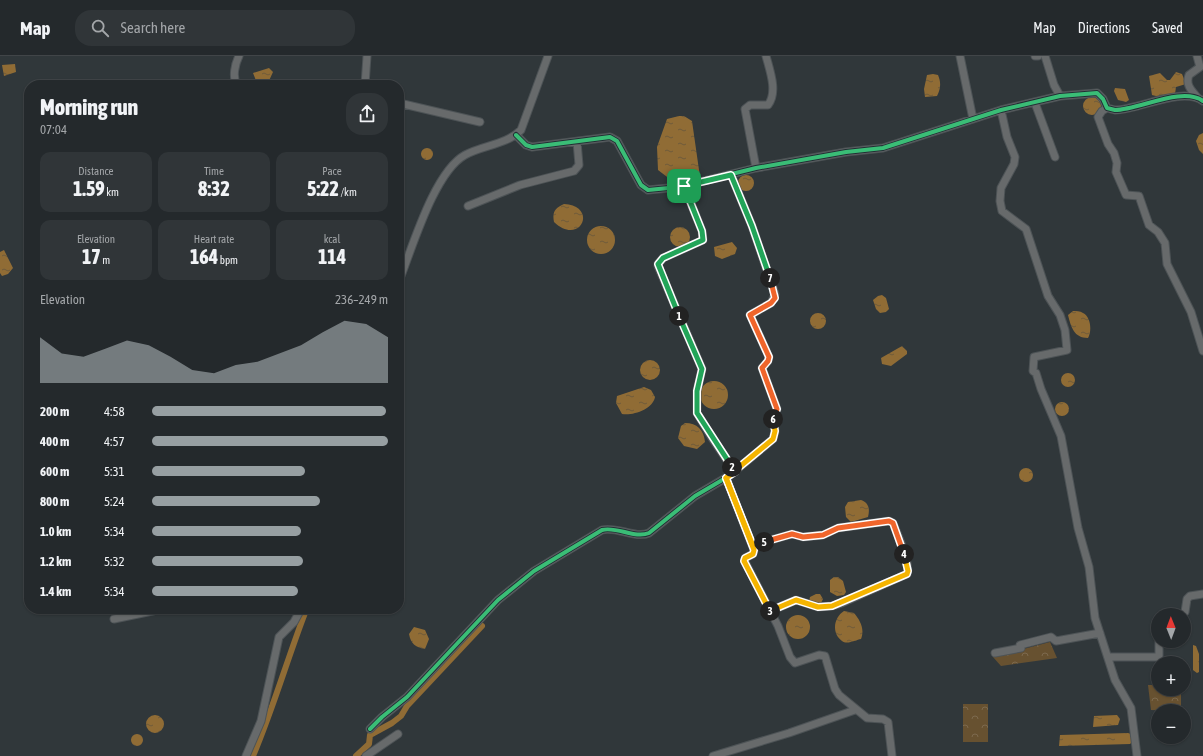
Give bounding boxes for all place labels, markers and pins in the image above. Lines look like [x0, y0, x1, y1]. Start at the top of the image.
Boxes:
pin [667, 169, 701, 203]
pin: 7 [760, 268, 780, 288]
pin: 1 [669, 306, 689, 326]
pin: 6 [763, 409, 783, 429]
pin: 2 [722, 457, 742, 477]
pin: 5 [754, 532, 774, 552]
pin: 4 [894, 544, 914, 564]
pin: 3 [760, 601, 780, 621]

